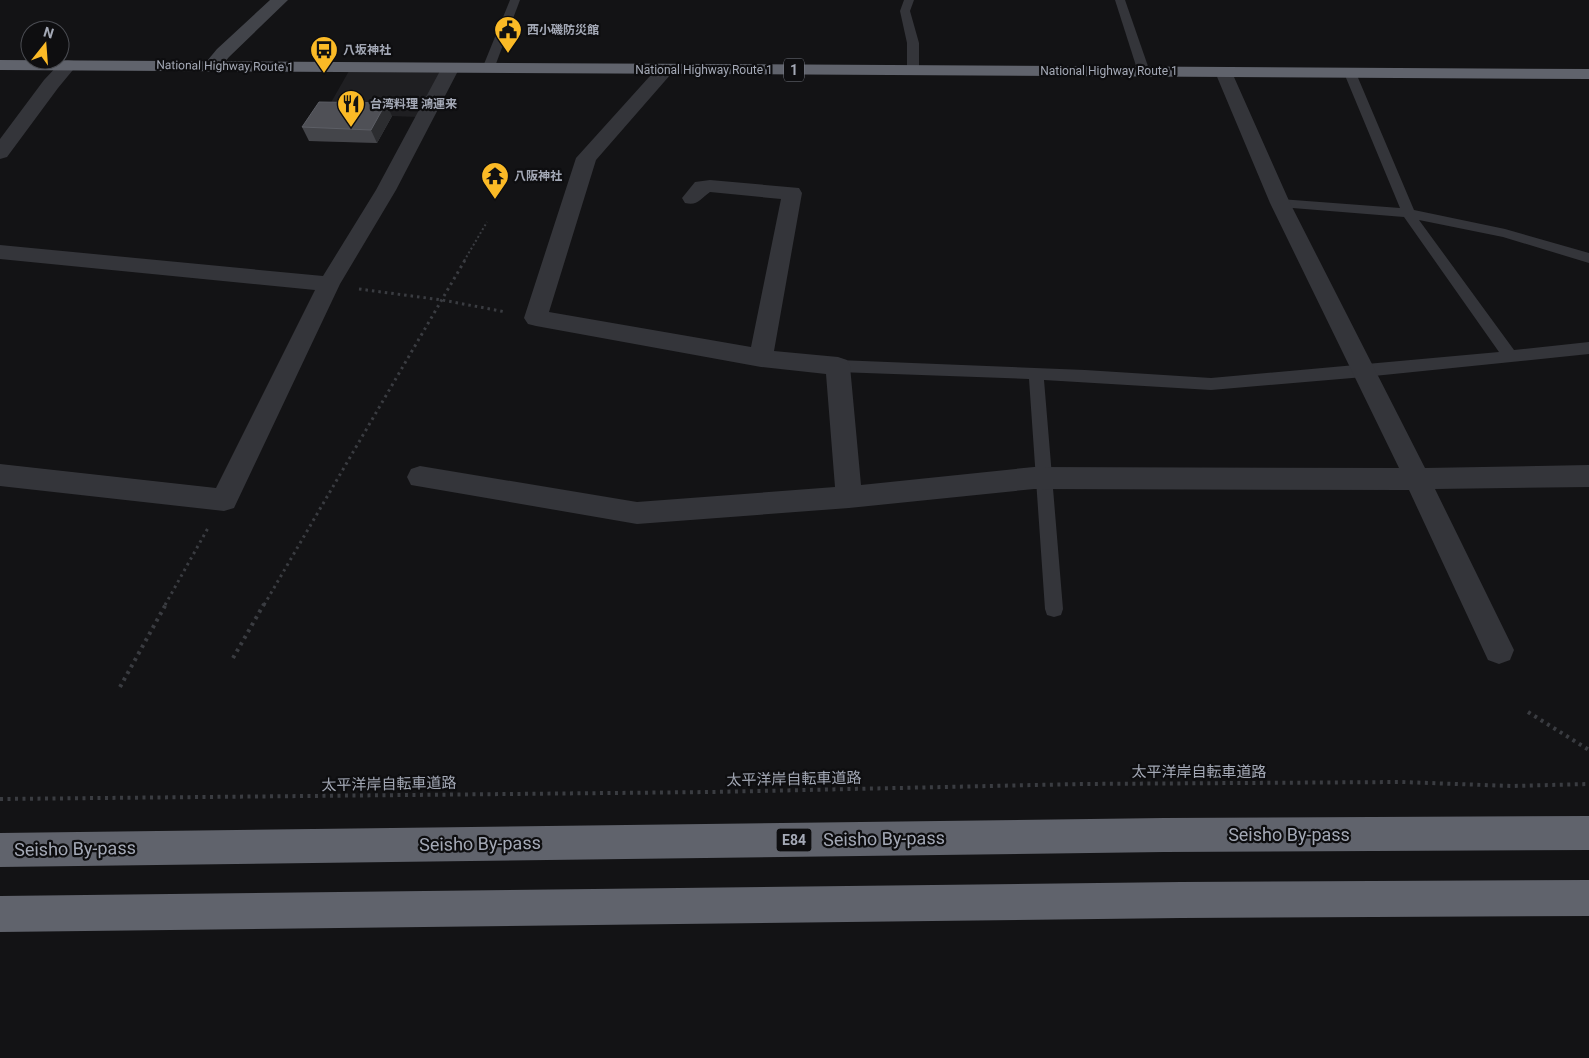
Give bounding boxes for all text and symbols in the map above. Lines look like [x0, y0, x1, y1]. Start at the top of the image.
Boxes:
public building icon: 西小磯防災館 [493, 15, 523, 54]
north arrow [20, 20, 70, 70]
text: N [42, 23, 56, 42]
place label: 西小磯防災館 [527, 23, 599, 37]
bus stop icon: 八坂神社 [309, 35, 339, 74]
place label: 八坂神社 [343, 43, 391, 57]
street label: National Highway Route 1 [156, 58, 294, 74]
road number: 1 [784, 58, 804, 82]
street label: National Highway Route 1 [635, 63, 773, 77]
street label: National Highway Route 1 [1040, 64, 1178, 78]
restaurant icon: 台湾料理 鴻運来 [336, 89, 366, 128]
place label: 台湾料理 鴻運来 [370, 97, 457, 111]
temple icon: 八阪神社 [480, 161, 510, 200]
place label: 八阪神社 [514, 169, 562, 183]
street label: 太平洋岸自転車道路 [1131, 763, 1267, 781]
street label: 太平洋岸自転車道路 [726, 769, 862, 789]
street label: 太平洋岸自転車道路 [321, 774, 457, 794]
street label: Seisho By-pass [1228, 824, 1350, 845]
street label: Seisho By-pass [823, 827, 945, 850]
road number: E84 [776, 828, 812, 852]
street label: Seisho By-pass [419, 832, 541, 855]
street label: Seisho By-pass [14, 837, 136, 860]

